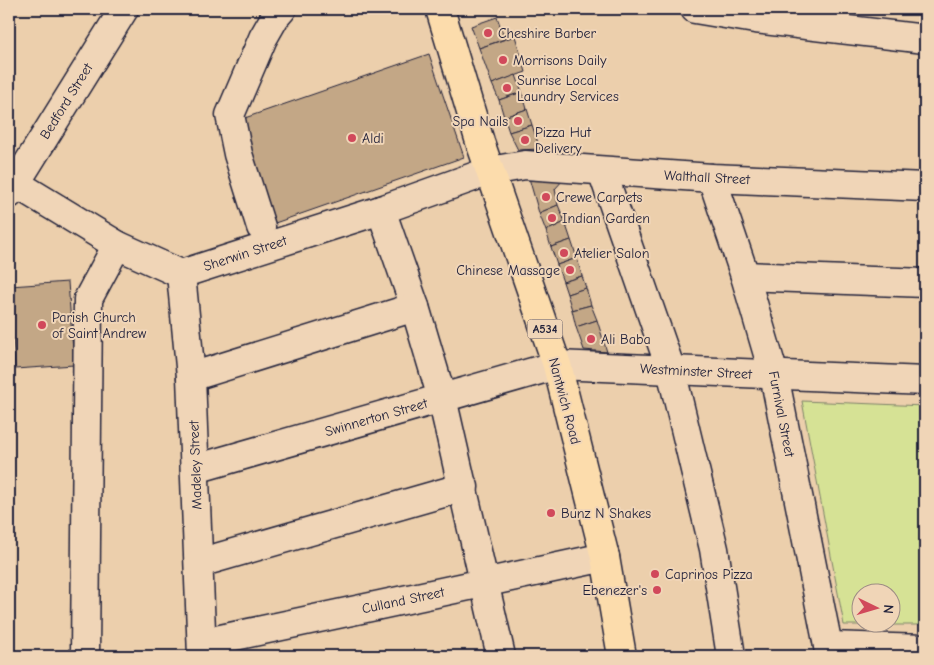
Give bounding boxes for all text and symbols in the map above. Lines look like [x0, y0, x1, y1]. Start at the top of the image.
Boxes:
place label: Cheshire Barber [498, 25, 597, 42]
marker: Cheshire Barber [482, 27, 494, 39]
place label: Morrisons Daily [513, 52, 607, 69]
marker: Morrisons Daily [497, 54, 509, 66]
street label: Bedford Street [36, 59, 97, 142]
place label: Sunrise Local Laundry Services [517, 72, 619, 105]
marker: Sunrise Local Laundry Services [501, 82, 513, 94]
place label: Spa Nails [452, 113, 508, 130]
marker: Spa Nails [512, 115, 524, 127]
place label: Pizza Hut Delivery [535, 124, 592, 157]
place label: Aldi [362, 130, 384, 147]
marker: Aldi [346, 132, 358, 144]
marker: Pizza Hut Delivery [519, 134, 531, 146]
street label: Walthall Street [664, 167, 751, 188]
place label: Crewe Carpets [556, 189, 643, 206]
marker: Crewe Carpets [540, 191, 552, 203]
place label: Indian Garden [562, 210, 650, 227]
marker: Indian Garden [546, 212, 558, 224]
street label: Sherwin Street [201, 232, 290, 275]
place label: Atelier Salon [574, 245, 649, 262]
marker: Atelier Salon [558, 247, 570, 259]
place label: Chinese Massage [456, 262, 560, 279]
marker: Chinese Massage [564, 264, 576, 276]
place label: Parish Church of Saint Andrew [52, 309, 147, 342]
marker: Parish Church of Saint Andrew [36, 319, 48, 331]
road number: A534 [528, 320, 562, 338]
place label: Ali Baba [601, 331, 651, 348]
marker: Ali Baba [585, 333, 597, 345]
street label: Nantwich Road [545, 356, 584, 446]
street label: Westminster Street [639, 360, 753, 383]
street label: Furnival Street [765, 370, 798, 460]
street label: Swinnerton Street [323, 394, 430, 440]
street label: Madeley Street [185, 419, 206, 510]
place label: Bunz N Shakes [561, 505, 651, 522]
marker: Bunz N Shakes [545, 507, 557, 519]
place label: Caprinos Pizza [665, 566, 753, 583]
marker: Caprinos Pizza [649, 568, 661, 580]
place label: Ebenezer's [582, 582, 647, 599]
north arrow [852, 582, 902, 632]
street label: Culland Street [360, 583, 447, 618]
marker: Ebenezer's [651, 584, 663, 596]
text: N [880, 604, 897, 614]

